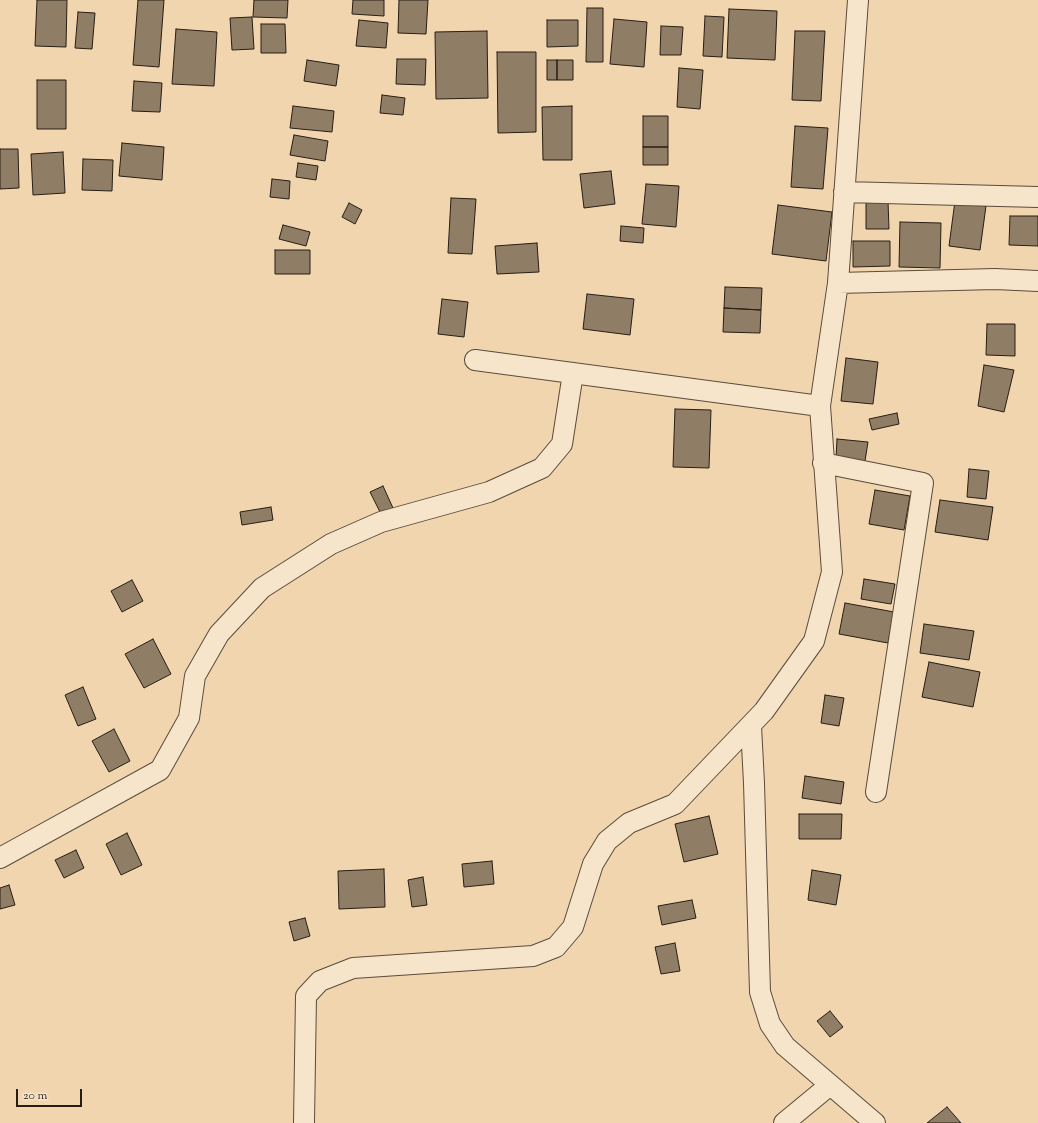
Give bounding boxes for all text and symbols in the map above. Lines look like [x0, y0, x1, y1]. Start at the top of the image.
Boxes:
scale bar [18, 1081, 84, 1107]
text: 20 m [23, 1087, 47, 1105]

